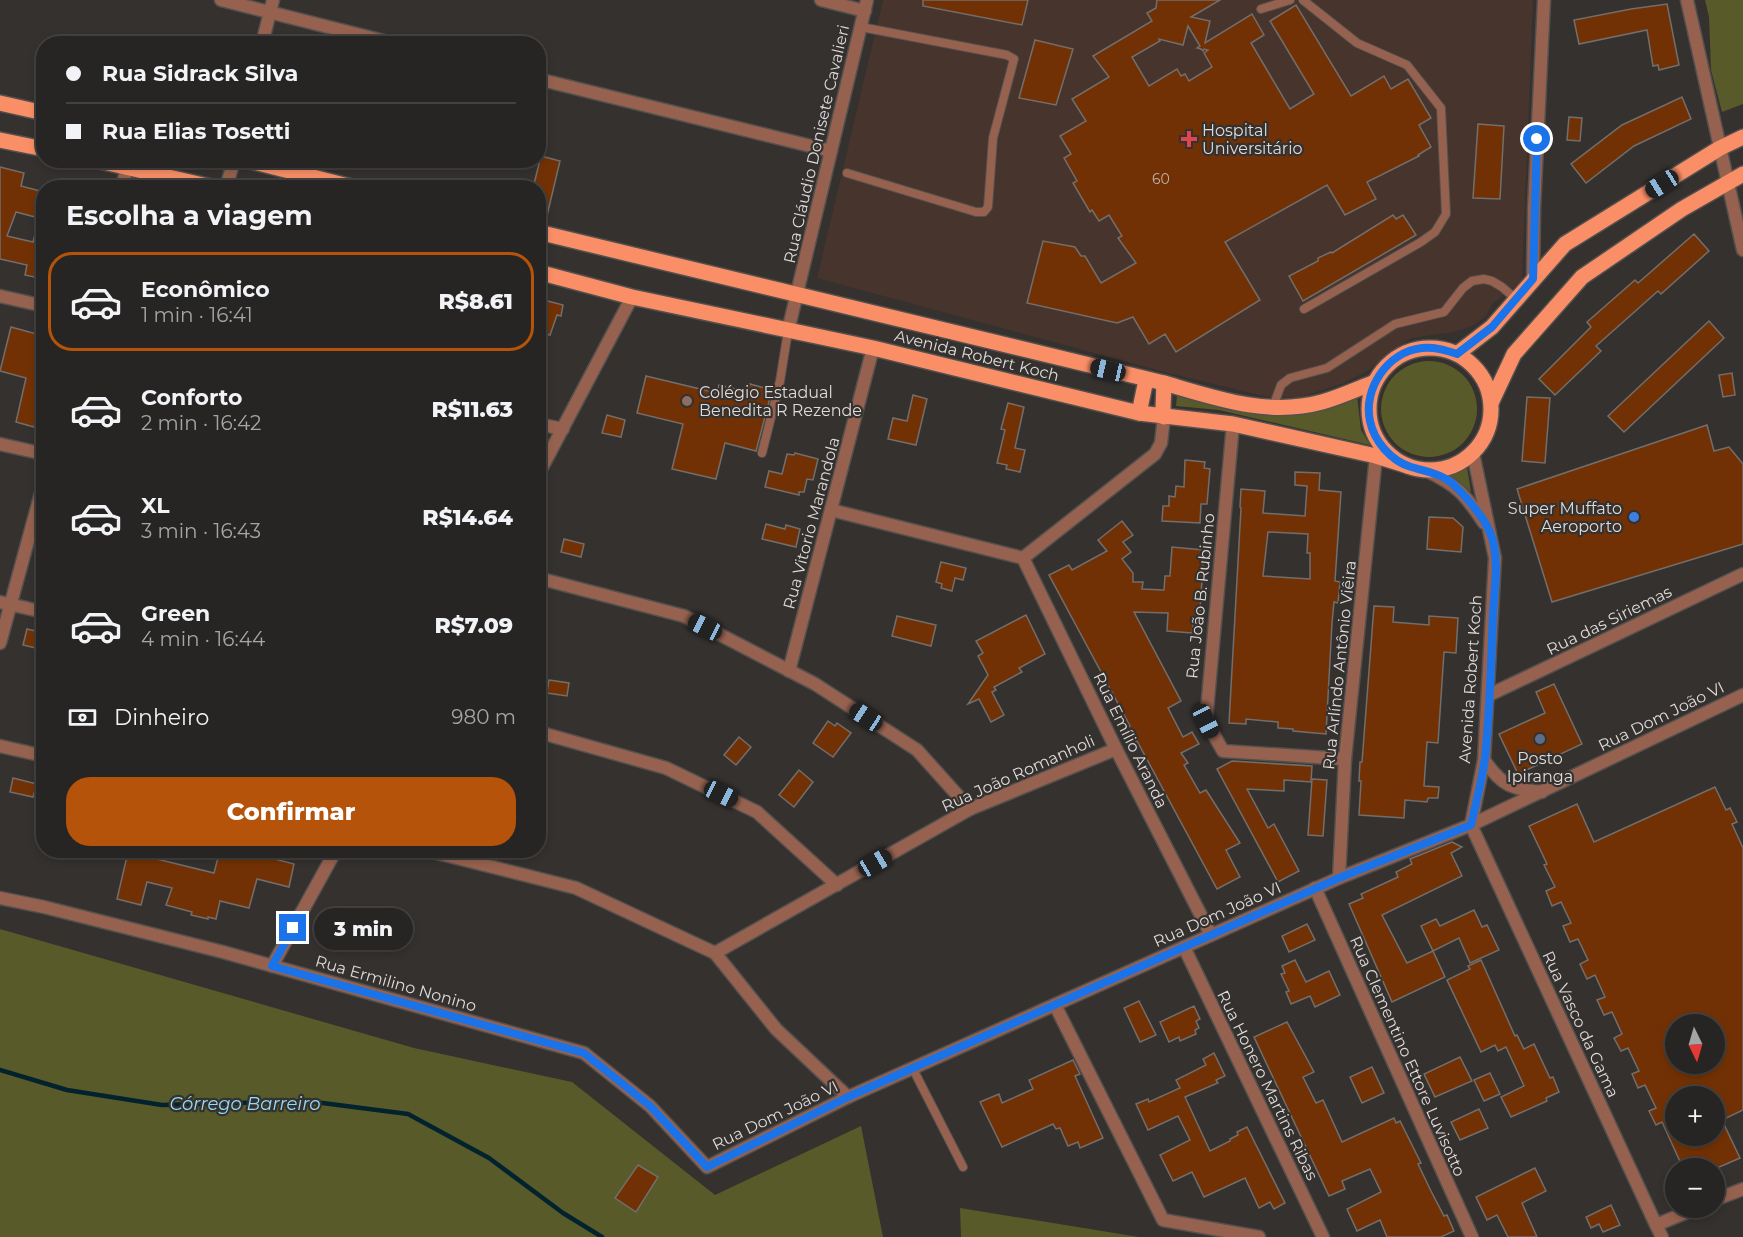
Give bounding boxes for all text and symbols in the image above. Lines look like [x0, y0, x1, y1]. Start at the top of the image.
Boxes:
street label: Rua Cláudio Donisete Cavalieri [780, 23, 853, 265]
text: Rua Sidrack Silva [102, 60, 298, 87]
text: Rua Elias Tosetti [102, 118, 290, 145]
place label: Hospital Universitário [1202, 121, 1303, 158]
route start [1523, 125, 1550, 152]
marker: Hospital Universitário [1180, 130, 1198, 148]
car [1642, 167, 1682, 201]
house number: 60 [1152, 170, 1170, 188]
text: Escolha a viagem [66, 199, 313, 232]
icon: car [69, 275, 123, 329]
text: Econômico [141, 276, 270, 303]
text: R$8.61 [438, 288, 513, 315]
text: 1 min · 16:41 [141, 303, 253, 327]
street label: Avenida Robert Koch [893, 326, 1061, 385]
car [1088, 357, 1128, 383]
icon: car [69, 383, 123, 437]
place label: Colégio Estadual Benedita R Rezende [699, 383, 862, 420]
text: Conforto [141, 384, 242, 411]
marker: Colégio Estadual Benedita R Rezende [680, 394, 694, 408]
text: R$11.63 [431, 396, 513, 423]
text: 2 min · 16:42 [141, 411, 261, 435]
street label: Rua Vitorio Marandola [779, 435, 844, 611]
icon: car [69, 491, 123, 545]
text: XL [141, 492, 170, 519]
place label: Super Muffato Aeroporto [1508, 499, 1622, 536]
text: R$14.64 [422, 504, 513, 531]
marker: Super Muffato Aeroporto [1627, 510, 1641, 524]
street label: Rua João B. Rubinho [1182, 512, 1219, 680]
text: 3 min · 16:43 [141, 519, 261, 543]
street label: Rua Arlíndo Antônio Viêira [1319, 559, 1360, 771]
street label: Rua das Siriemas [1544, 582, 1675, 659]
street label: Avenida Robert Koch [1455, 594, 1486, 764]
icon: car [69, 599, 123, 653]
text: Green [141, 600, 210, 627]
car [685, 611, 725, 643]
text: R$7.09 [435, 612, 513, 639]
text: 4 min · 16:44 [141, 627, 265, 651]
street label: Rua Emílio Aranda [1089, 669, 1172, 811]
street label: Rua Dom João VI [1595, 678, 1727, 755]
car [846, 700, 886, 734]
icon: cash [66, 701, 99, 734]
car [1190, 701, 1222, 741]
text: Dinheiro [114, 704, 209, 731]
text: 980 m [451, 705, 516, 729]
street label: Rua João Romanholi [939, 731, 1098, 816]
marker: Posto Ipiranga [1533, 732, 1547, 746]
place label: Posto Ipiranga [1507, 749, 1573, 786]
button: Confirmar [66, 777, 516, 846]
car [701, 778, 741, 810]
car [855, 846, 895, 880]
street label: Rua Dom João VI [1150, 878, 1284, 951]
callout: 3 min [314, 907, 413, 949]
route end [279, 914, 306, 941]
text: 3 min [334, 917, 393, 941]
street label: Rua Clementino Ettore Luvisotto [1346, 933, 1469, 1179]
street label: Rua Vasco da Gama [1538, 948, 1623, 1100]
street label: Rua Ermilino Nonino [313, 951, 479, 1016]
street label: Rua Honero Martins Ribas [1213, 987, 1322, 1183]
north arrow [1665, 1014, 1725, 1074]
map controls [1665, 1014, 1725, 1218]
street label: Rua Dom João VI [709, 1077, 841, 1154]
button: + [1665, 1086, 1725, 1146]
water label: Córrego Barreiro [170, 1093, 320, 1115]
button: − [1665, 1158, 1725, 1218]

